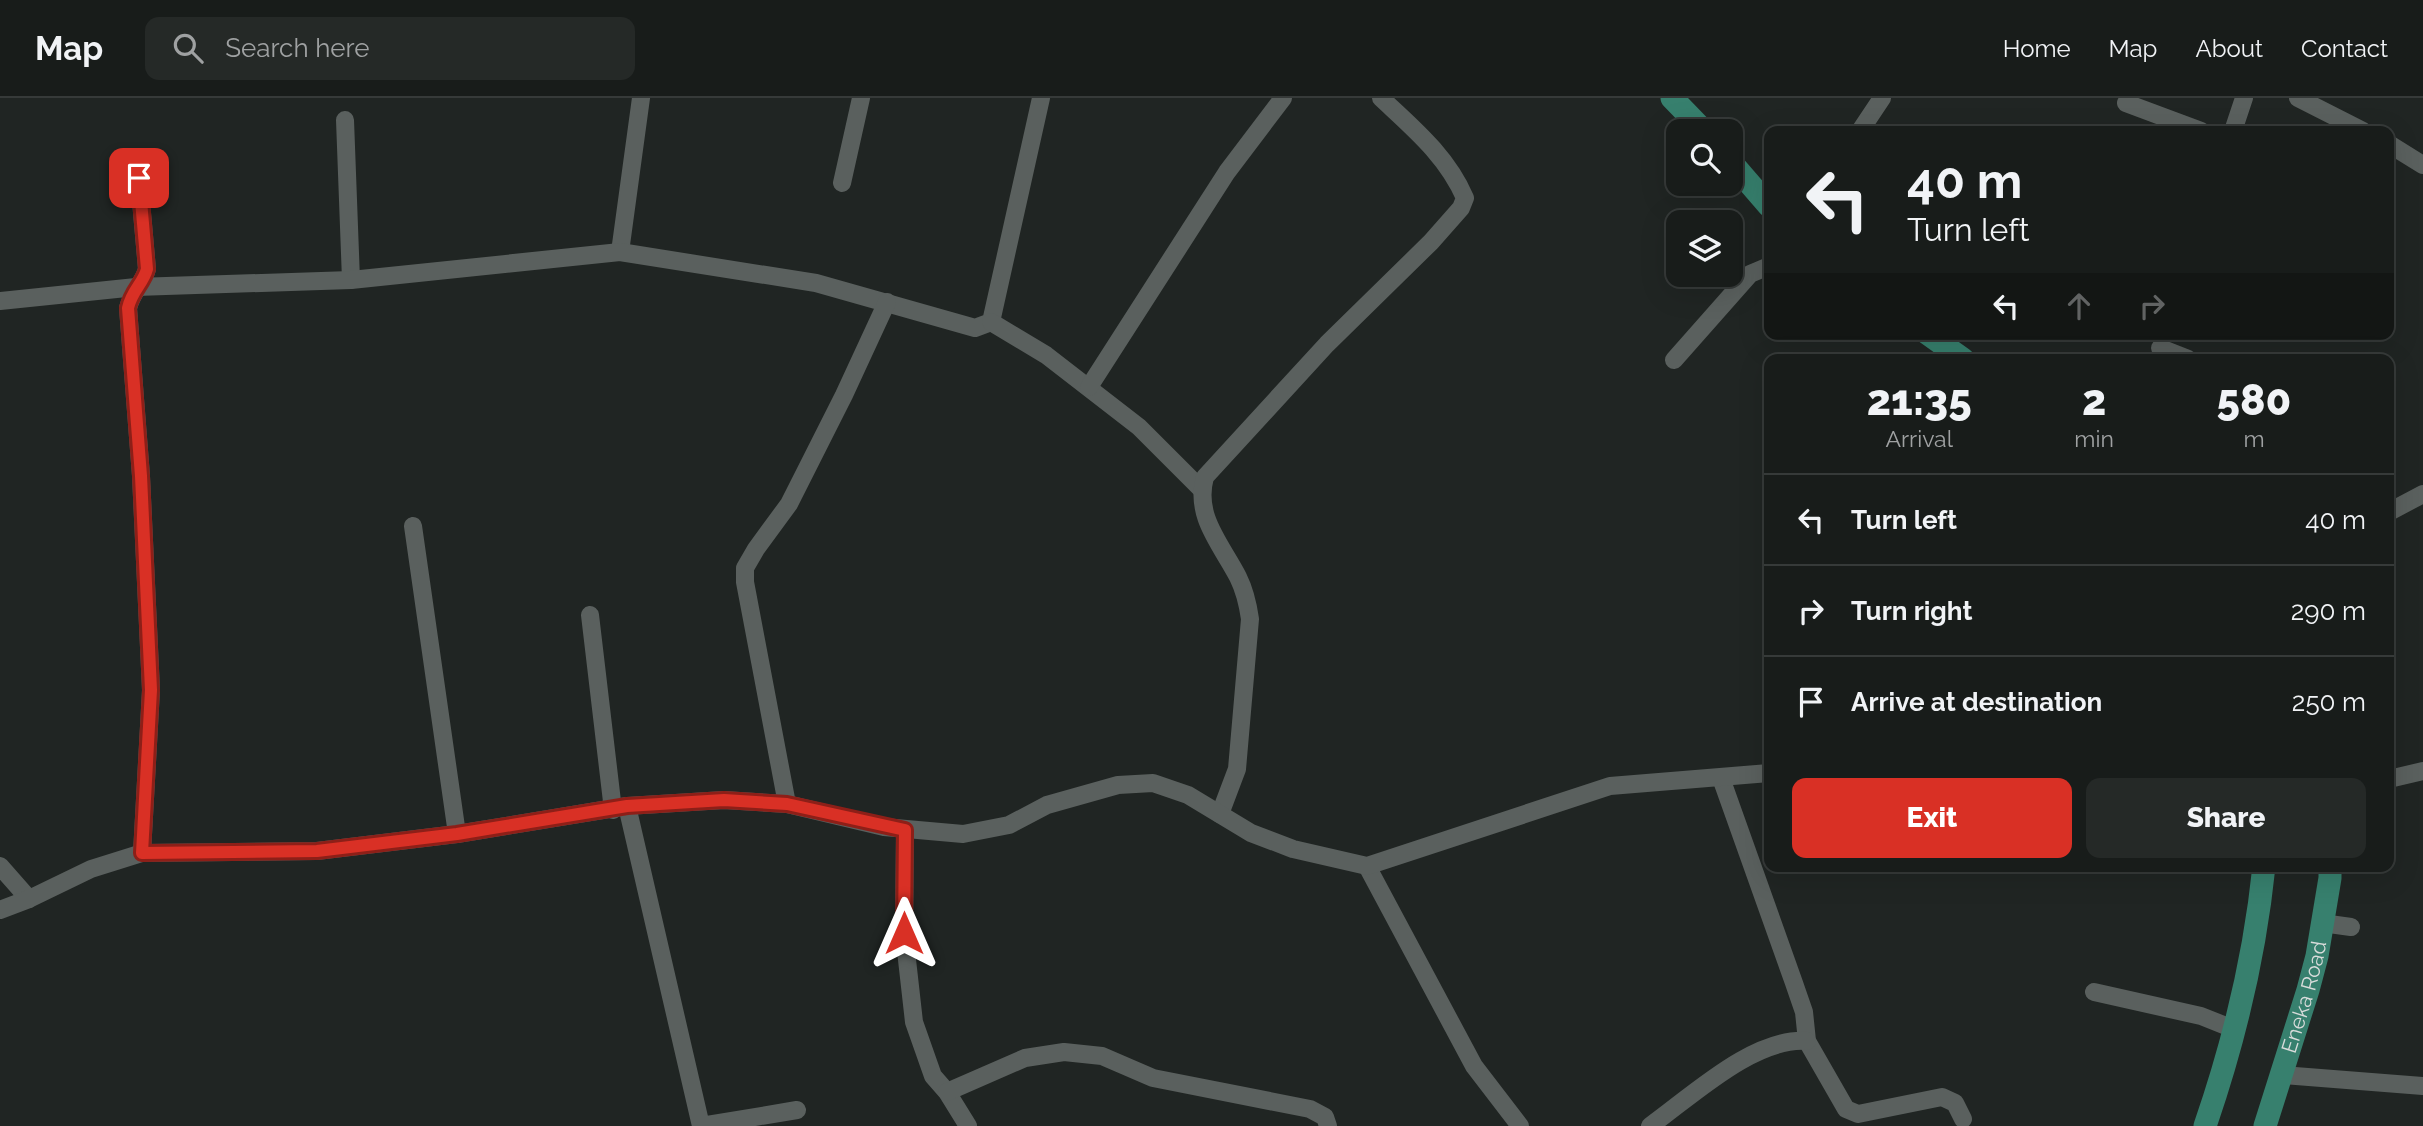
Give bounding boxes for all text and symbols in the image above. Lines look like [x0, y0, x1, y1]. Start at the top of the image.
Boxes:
search box [145, 17, 635, 80]
text: Map [35, 29, 103, 68]
icon: search [169, 29, 207, 67]
text: Search here [225, 33, 370, 63]
text: Home [2003, 34, 2071, 63]
text: Map [2109, 34, 2157, 63]
text: About [2195, 34, 2263, 63]
text: Contact [2301, 34, 2388, 63]
map controls [1666, 119, 1743, 287]
button: search [1666, 119, 1743, 196]
pin [109, 148, 169, 208]
text: 40 m [1907, 152, 2022, 209]
icon: left [1792, 154, 1883, 245]
icon: arrive [120, 159, 158, 197]
button: layers [1666, 210, 1743, 287]
text: Turn left [1907, 211, 2029, 248]
icon: left [1987, 287, 2025, 325]
icon: ahead [2060, 287, 2098, 325]
icon: right [2133, 287, 2171, 325]
text: 21:35 [1867, 376, 1972, 425]
text: 2 [2082, 376, 2106, 425]
text: 580 [2217, 376, 2291, 425]
text: Arrival [1885, 425, 1953, 452]
text: min [2074, 425, 2114, 452]
text: m [2243, 425, 2265, 452]
icon: left [1792, 501, 1830, 539]
text: Turn left [1851, 505, 1957, 535]
text: 40 m [2305, 505, 2366, 535]
icon: right [1792, 592, 1830, 630]
text: Turn right [1851, 596, 1972, 626]
text: 290 m [2291, 596, 2366, 626]
icon: arrive [1792, 683, 1830, 721]
text: Arrive at destination [1851, 687, 2102, 717]
text: 250 m [2292, 687, 2366, 717]
button: Exit [1792, 778, 2072, 858]
button: Share [2086, 778, 2366, 858]
position arrow [867, 896, 941, 970]
street label: Eneka Road [2276, 939, 2331, 1056]

